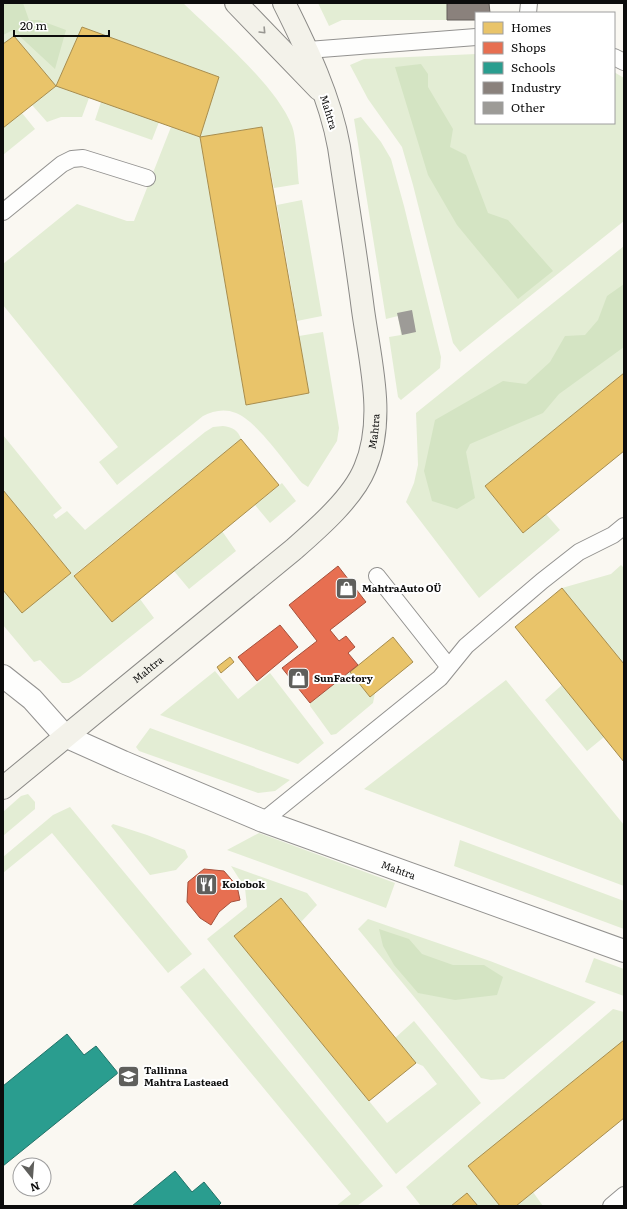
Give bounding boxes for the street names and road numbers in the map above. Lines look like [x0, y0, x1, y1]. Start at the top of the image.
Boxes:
street label: Mahtra [317, 93, 342, 132]
street label: Mahtra [364, 413, 382, 450]
street label: Mahtra [129, 652, 166, 686]
street label: Mahtra [379, 856, 418, 883]

